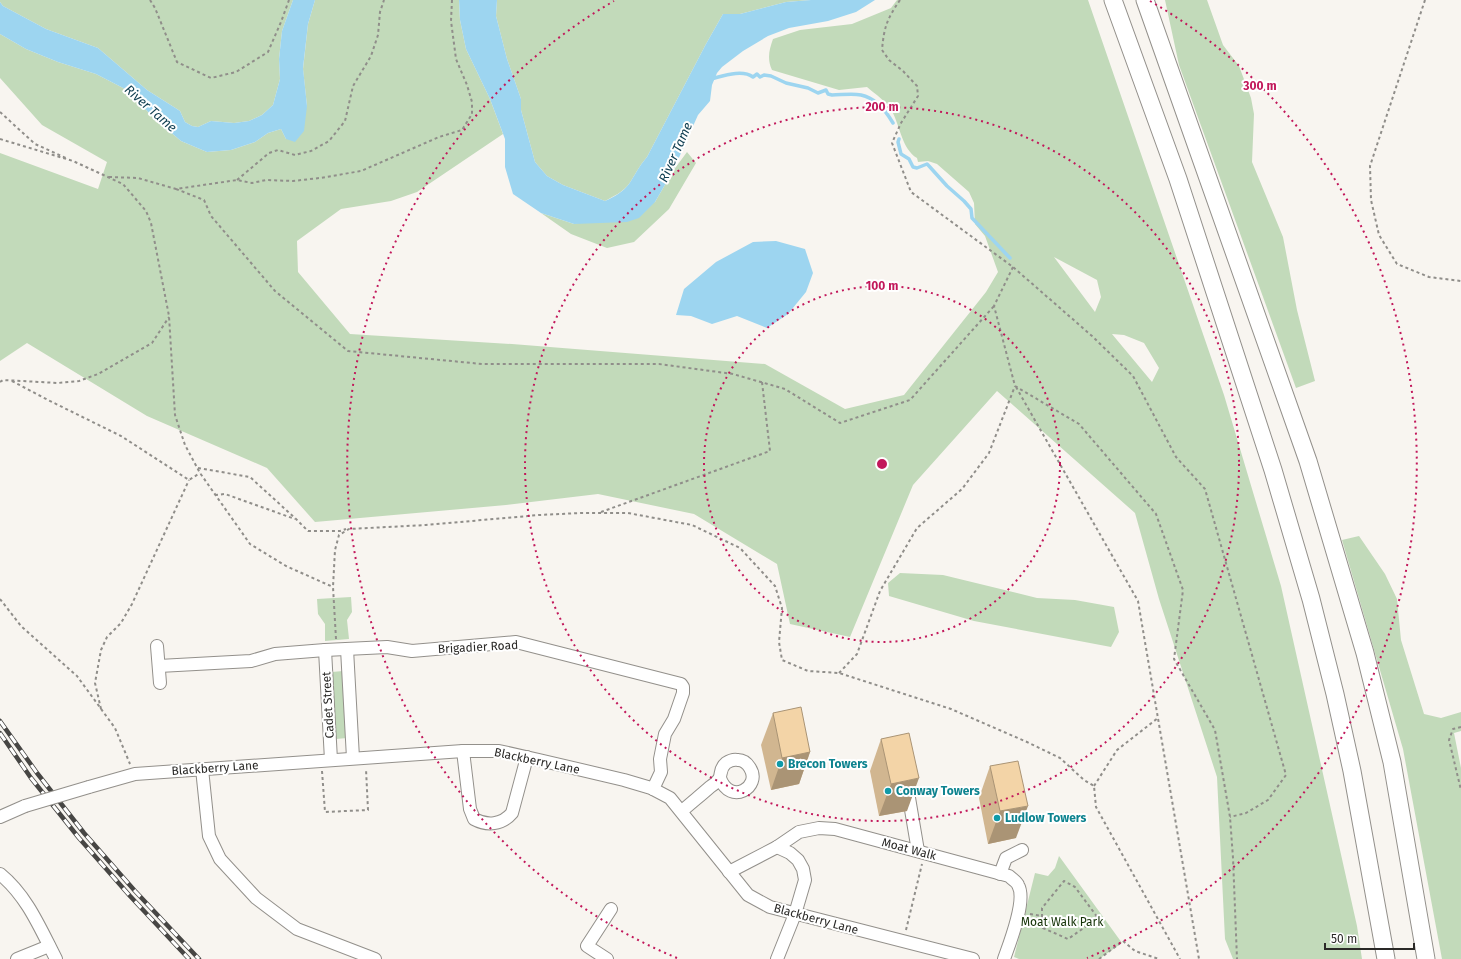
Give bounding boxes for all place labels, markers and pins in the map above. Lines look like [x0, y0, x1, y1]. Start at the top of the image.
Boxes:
centre of rings [875, 457, 889, 471]
place label: Brecon Towers [788, 757, 868, 771]
marker: Brecon Towers [775, 759, 785, 769]
place label: Conway Towers [896, 784, 980, 798]
marker: Conway Towers [883, 786, 893, 796]
place label: Ludlow Towers [1005, 811, 1086, 825]
marker: Ludlow Towers [992, 813, 1002, 823]

